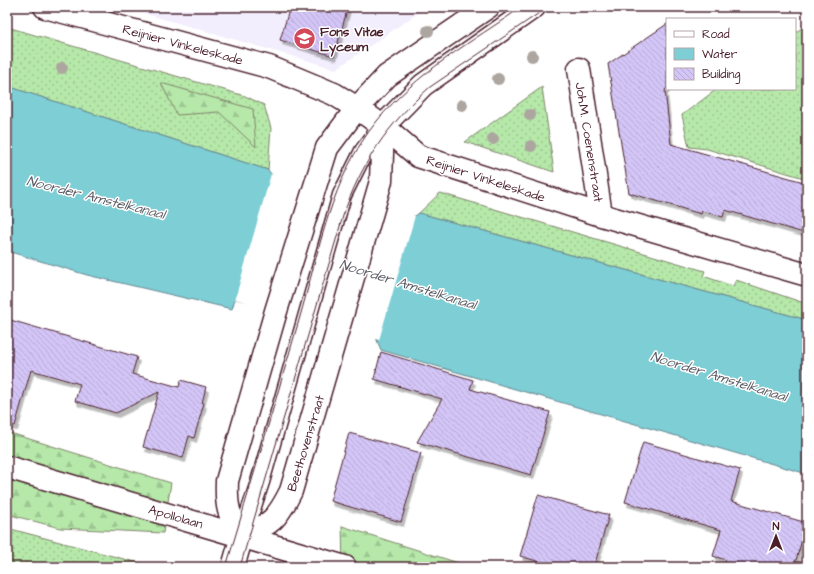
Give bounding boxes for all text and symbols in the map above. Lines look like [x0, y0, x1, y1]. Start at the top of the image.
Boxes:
legend [666, 18, 796, 90]
street label: Reijnier Vinkeleskade [121, 20, 245, 70]
place label: Fons Vitae Lyceum [320, 23, 384, 57]
school or university icon: Fons Vitae Lyceum [292, 25, 318, 51]
text: Road [702, 26, 730, 43]
text: Water [702, 46, 738, 63]
text: Building [702, 66, 740, 84]
street label: Joh.M. Coenenstraat [571, 81, 608, 204]
street label: Reijnier Vinkeleskade [424, 151, 547, 207]
water label: Noorder Amstelkanaal [25, 171, 169, 225]
water label: Noorder Amstelkanaal [337, 255, 480, 316]
water label: Noorder Amstelkanaal [648, 347, 791, 408]
street label: Beethovenstraat [283, 392, 329, 494]
street label: Apollolaan [146, 501, 206, 533]
north arrow [756, 516, 796, 556]
text: N [773, 519, 780, 534]

